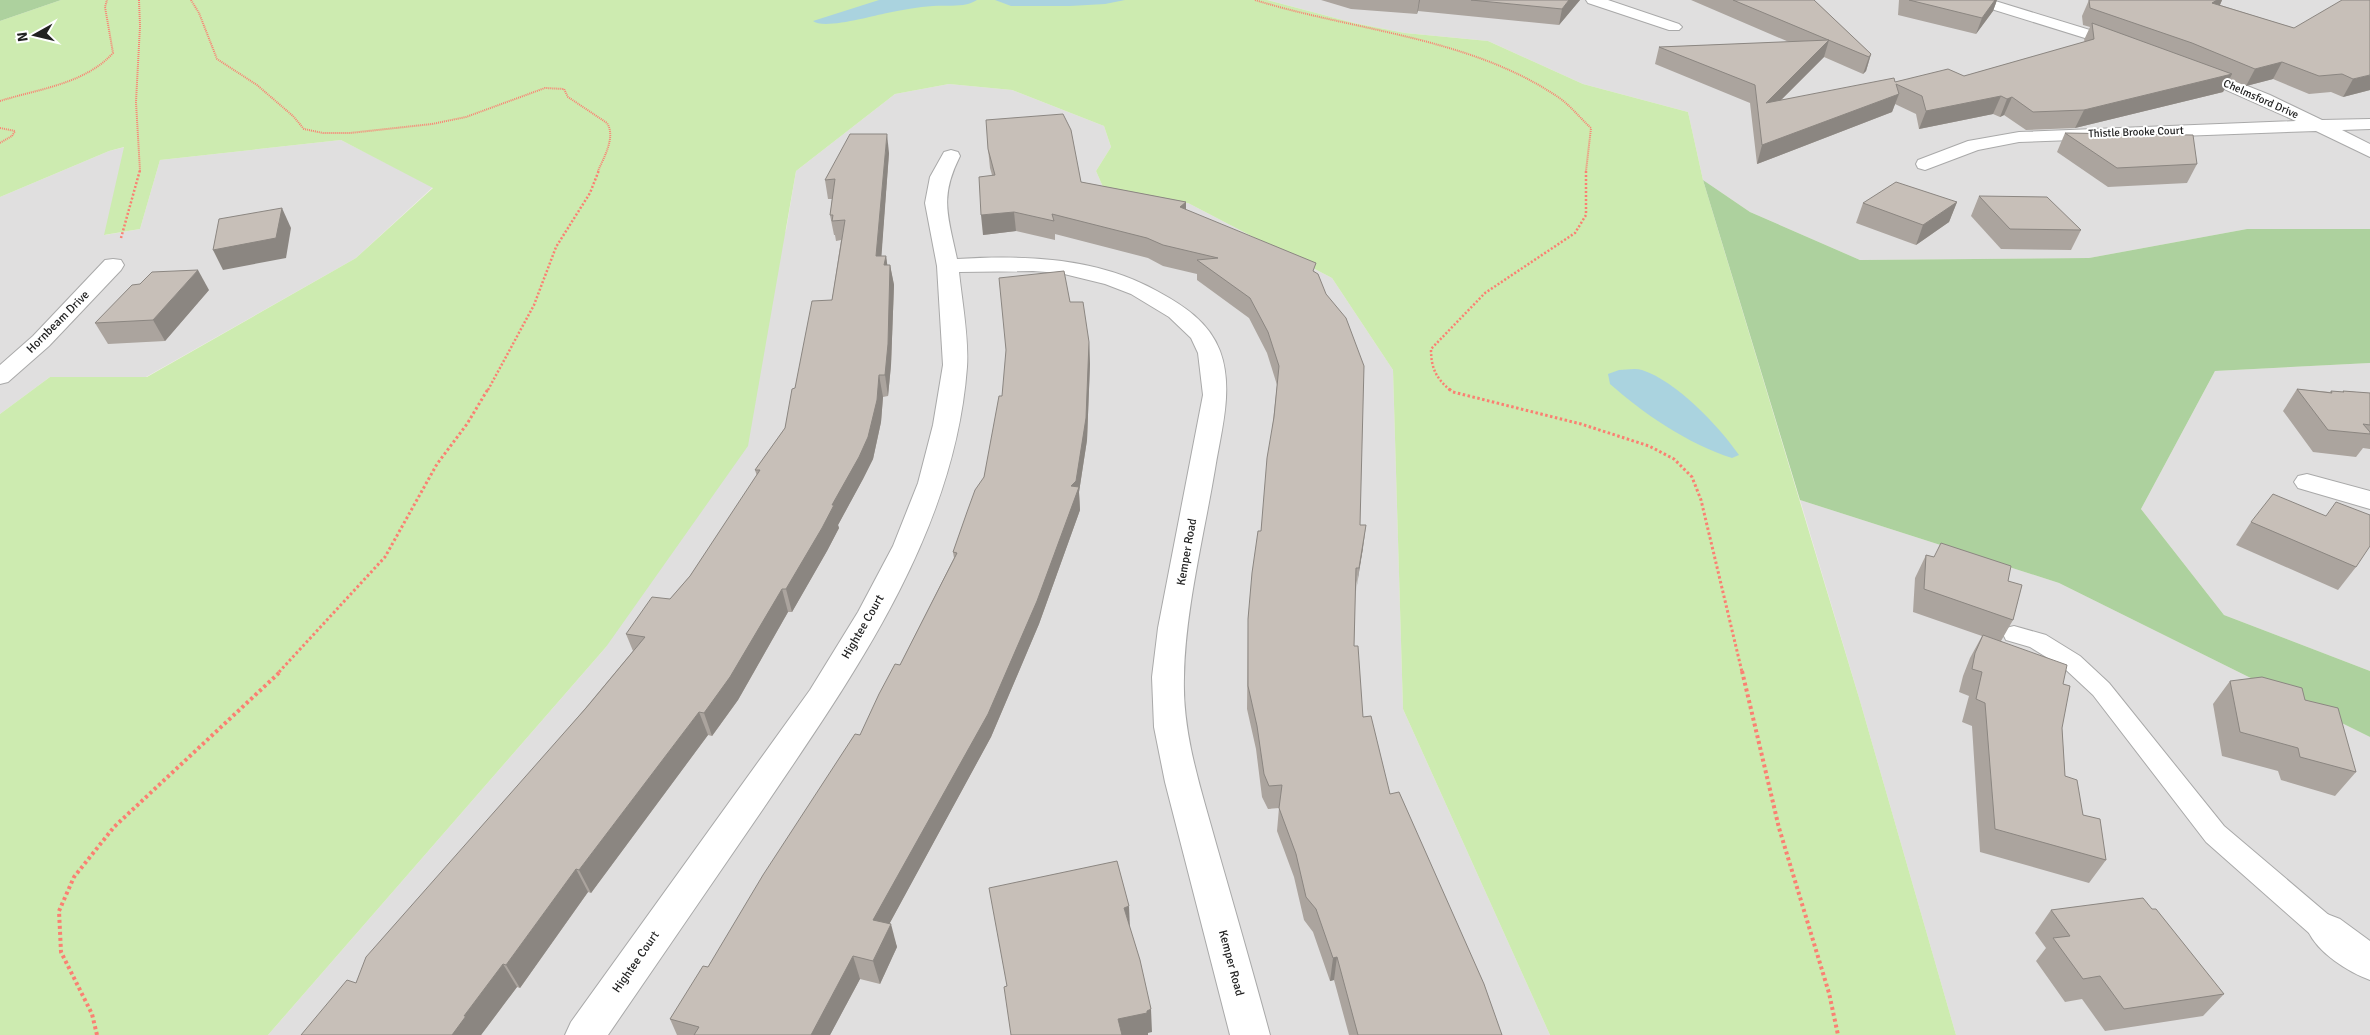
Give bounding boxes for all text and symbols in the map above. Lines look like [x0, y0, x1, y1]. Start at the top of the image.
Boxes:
north arrow [10, 10, 60, 60]
text: N [14, 31, 32, 43]
street label: Chelmsford Drive [2221, 77, 2301, 121]
street label: Thistle Brooke Court [2088, 124, 2184, 140]
street label: Hornbeam Drive [23, 287, 93, 357]
street label: Kemper Road [1174, 517, 1200, 587]
street label: Hightee Court [839, 592, 887, 662]
street label: Hightee Court [609, 928, 663, 996]
street label: Kemper Road [1215, 928, 1247, 998]

